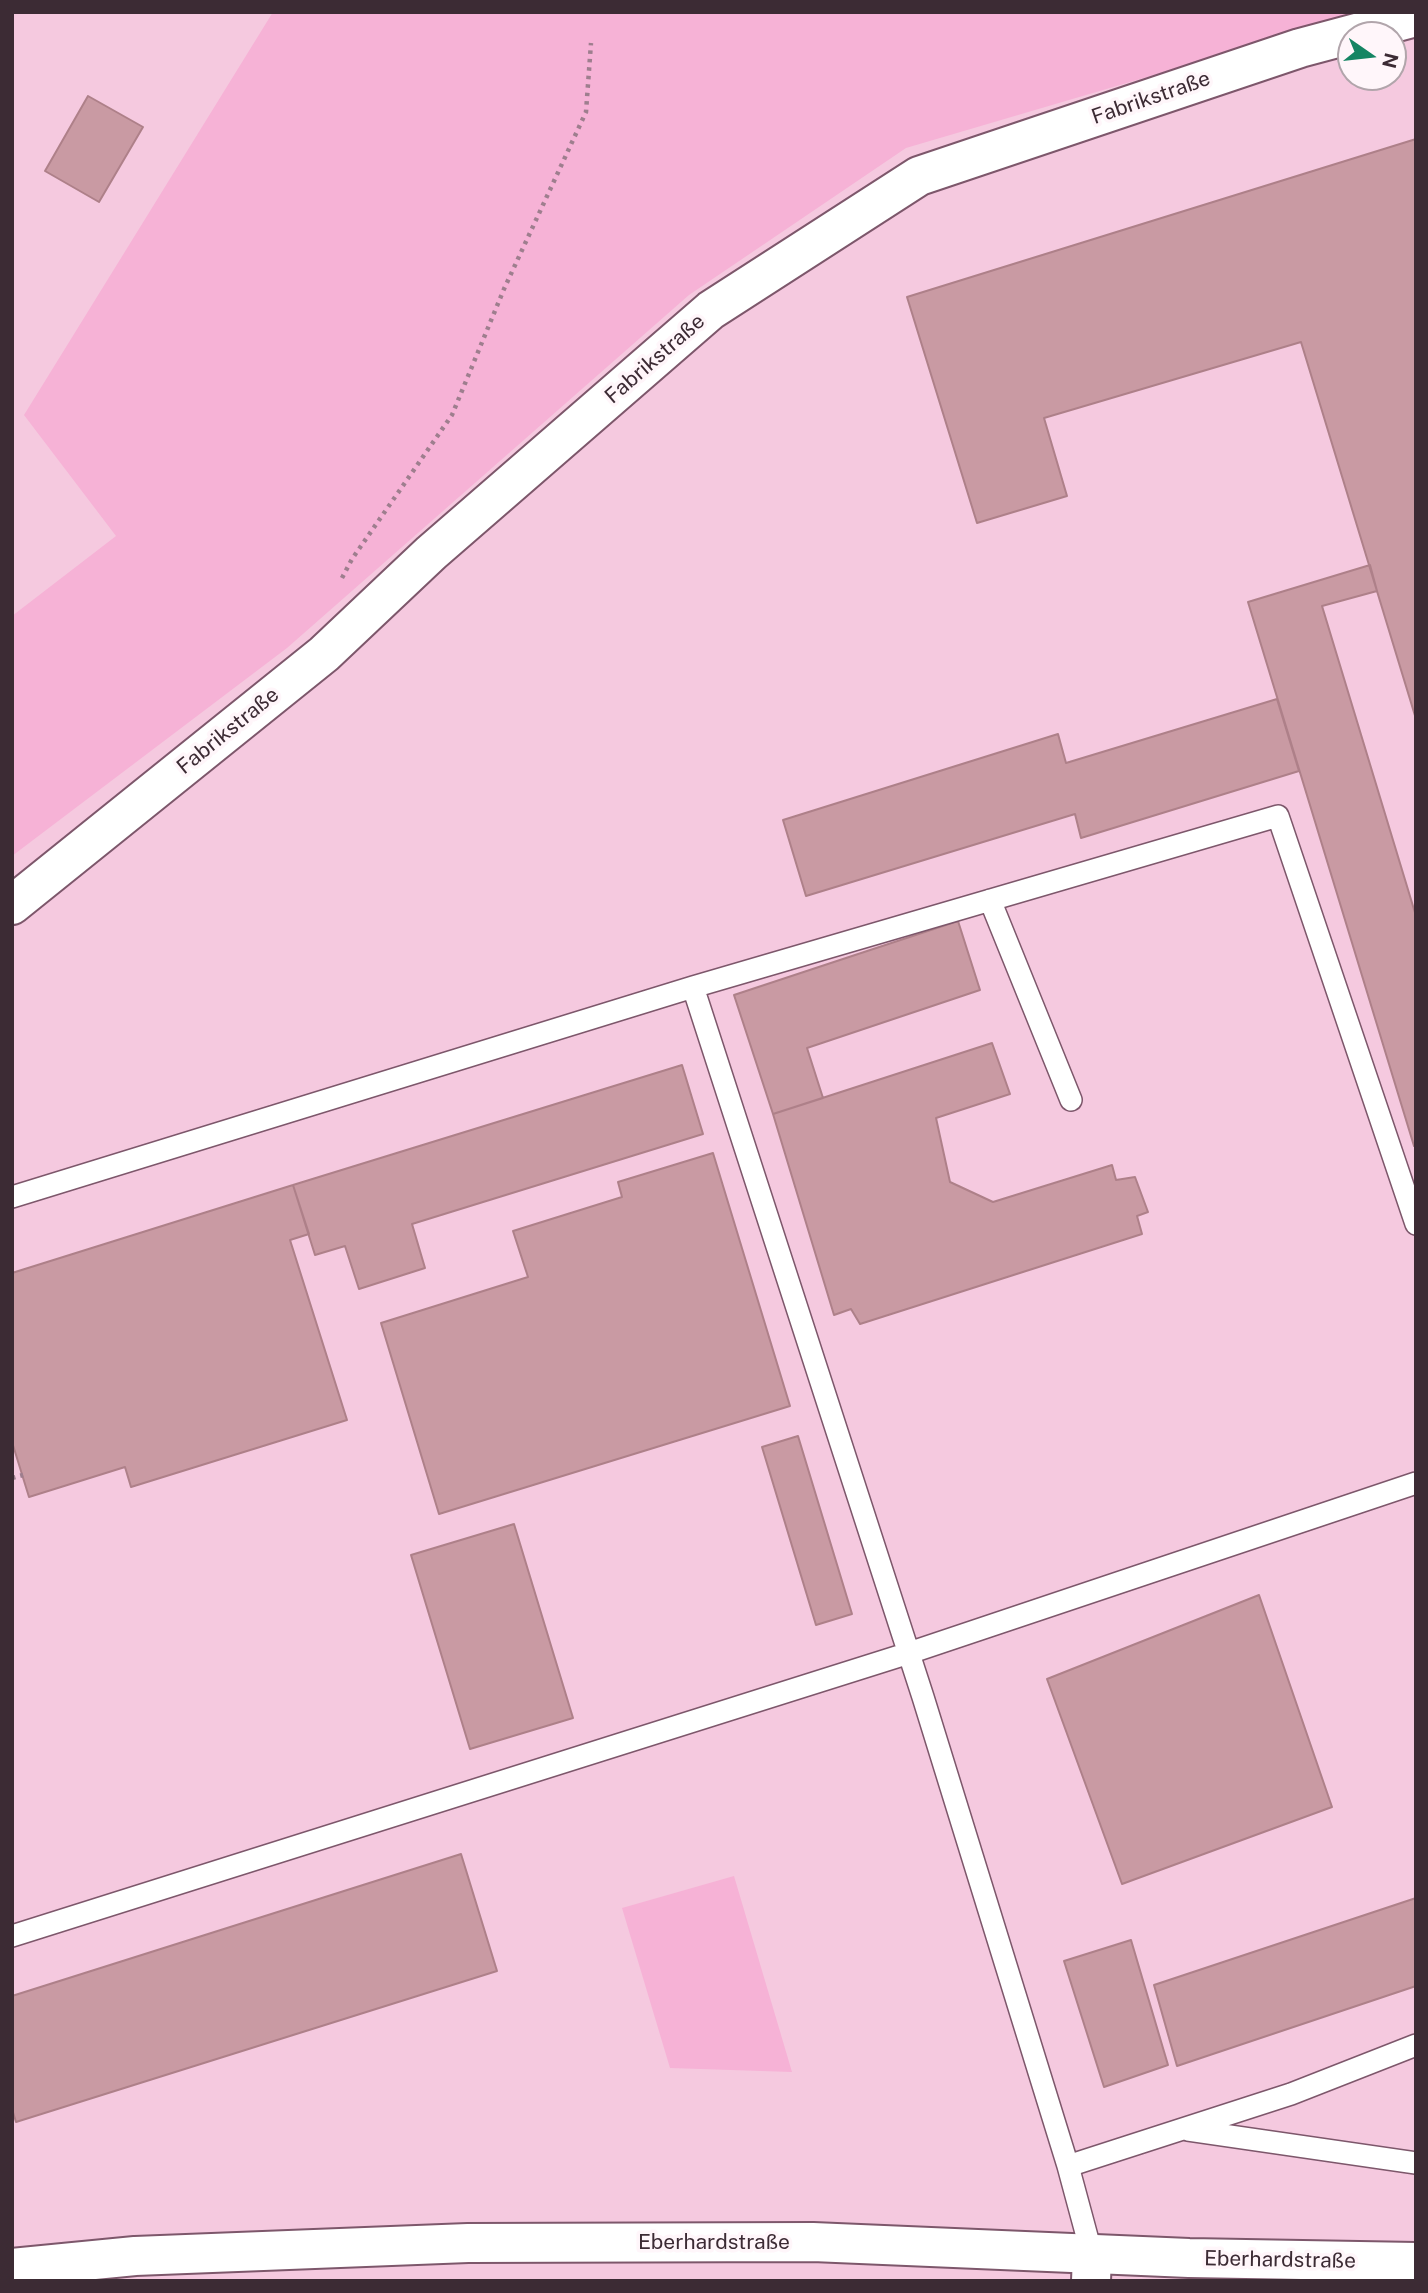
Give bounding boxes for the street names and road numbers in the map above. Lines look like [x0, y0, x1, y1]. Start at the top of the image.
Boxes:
street label: Fabrikstraße [1088, 66, 1214, 130]
street label: Fabrikstraße [600, 309, 710, 409]
street label: Fabrikstraße [172, 682, 284, 780]
street label: Eberhardstraße [638, 2230, 790, 2256]
street label: Eberhardstraße [1204, 2246, 1356, 2274]

